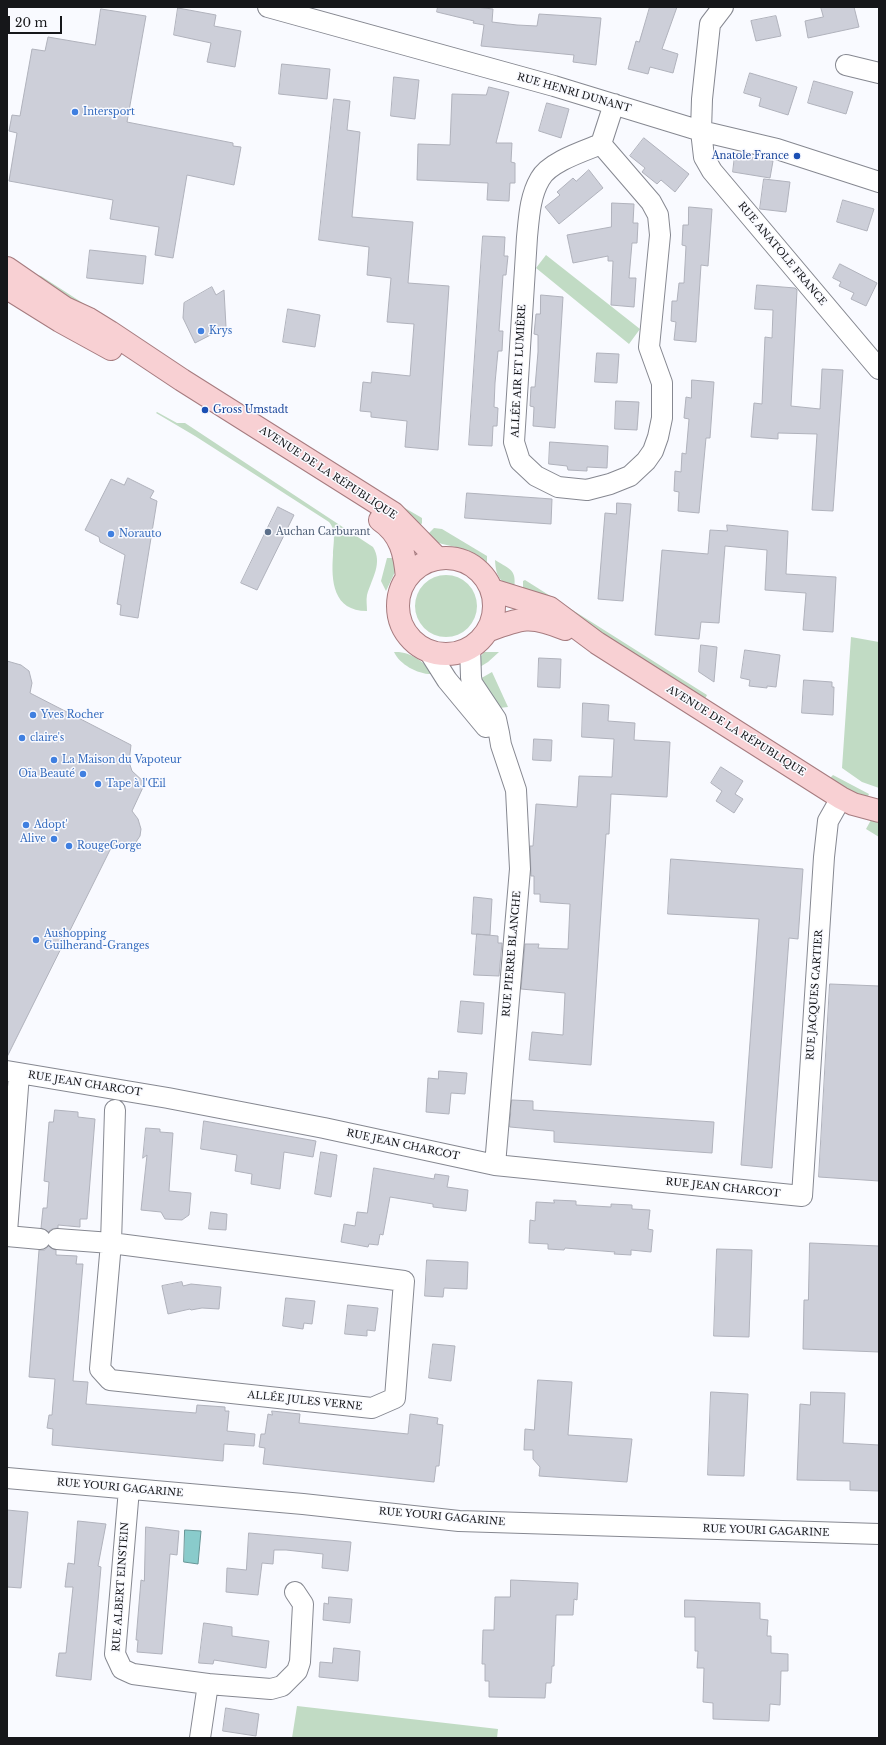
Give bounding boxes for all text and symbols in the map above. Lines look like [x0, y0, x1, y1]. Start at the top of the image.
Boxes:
scale bar [10, 8, 64, 34]
text: 20 m [15, 15, 47, 30]
street label: RUE HENRI DUNANT [516, 71, 632, 115]
place label: Intersport [83, 106, 135, 118]
marker: Intersport [70, 107, 80, 117]
place label: Anatole France [712, 150, 789, 162]
marker: Anatole France [792, 151, 802, 161]
street label: RUE ANATOLE FRANCE [735, 200, 829, 308]
street label: ALLÉE AIR ET LUMIÈRE [510, 304, 528, 438]
place label: Krys [209, 325, 232, 337]
marker: Krys [196, 326, 206, 336]
place label: Gross Umstadt [213, 404, 288, 416]
marker: Gross Umstadt [200, 405, 210, 415]
street label: AVENUE DE LA RÉPUBLIQUE [257, 424, 399, 522]
place label: Auchan Carburant [276, 526, 370, 538]
marker: Auchan Carburant [263, 527, 273, 537]
place label: Norauto [119, 528, 162, 540]
marker: Norauto [106, 529, 116, 539]
street label: AVENUE DE LA RÉPUBLIQUE [664, 683, 808, 779]
place label: Yves Rocher [41, 709, 104, 721]
marker: Yves Rocher [28, 710, 38, 720]
place label: claire's [30, 732, 64, 744]
marker: claire's [17, 733, 27, 743]
place label: La Maison du Vapoteur [62, 754, 181, 766]
marker: La Maison du Vapoteur [49, 755, 59, 765]
place label: Oïa Beauté [19, 768, 75, 780]
marker: Oïa Beauté [78, 769, 88, 779]
place label: Tape à l'Œil [106, 778, 166, 790]
marker: Tape à l'Œil [93, 779, 103, 789]
place label: Adopt' [34, 819, 68, 831]
marker: Adopt' [21, 820, 31, 830]
place label: Alive [20, 833, 46, 845]
marker: Alive [49, 834, 59, 844]
place label: RougeGorge [77, 840, 141, 852]
marker: RougeGorge [64, 841, 74, 851]
street label: RUE PIERRE BLANCHE [501, 890, 523, 1018]
place label: Aushopping Guilherand-Granges [44, 928, 149, 952]
street label: RUE JACQUES CARTIER [804, 929, 826, 1061]
marker: Aushopping Guilherand-Granges [31, 935, 41, 945]
street label: RUE JEAN CHARCOT [27, 1069, 143, 1099]
street label: RUE JEAN CHARCOT [345, 1127, 461, 1163]
street label: RUE JEAN CHARCOT [665, 1176, 781, 1200]
street label: ALLÉE JULES VERNE [247, 1389, 363, 1413]
street label: RUE YOURI GAGARINE [56, 1476, 184, 1500]
street label: RUE YOURI GAGARINE [378, 1505, 506, 1529]
street label: RUE ALBERT EINSTEIN [110, 1522, 132, 1652]
street label: RUE YOURI GAGARINE [702, 1523, 830, 1539]

